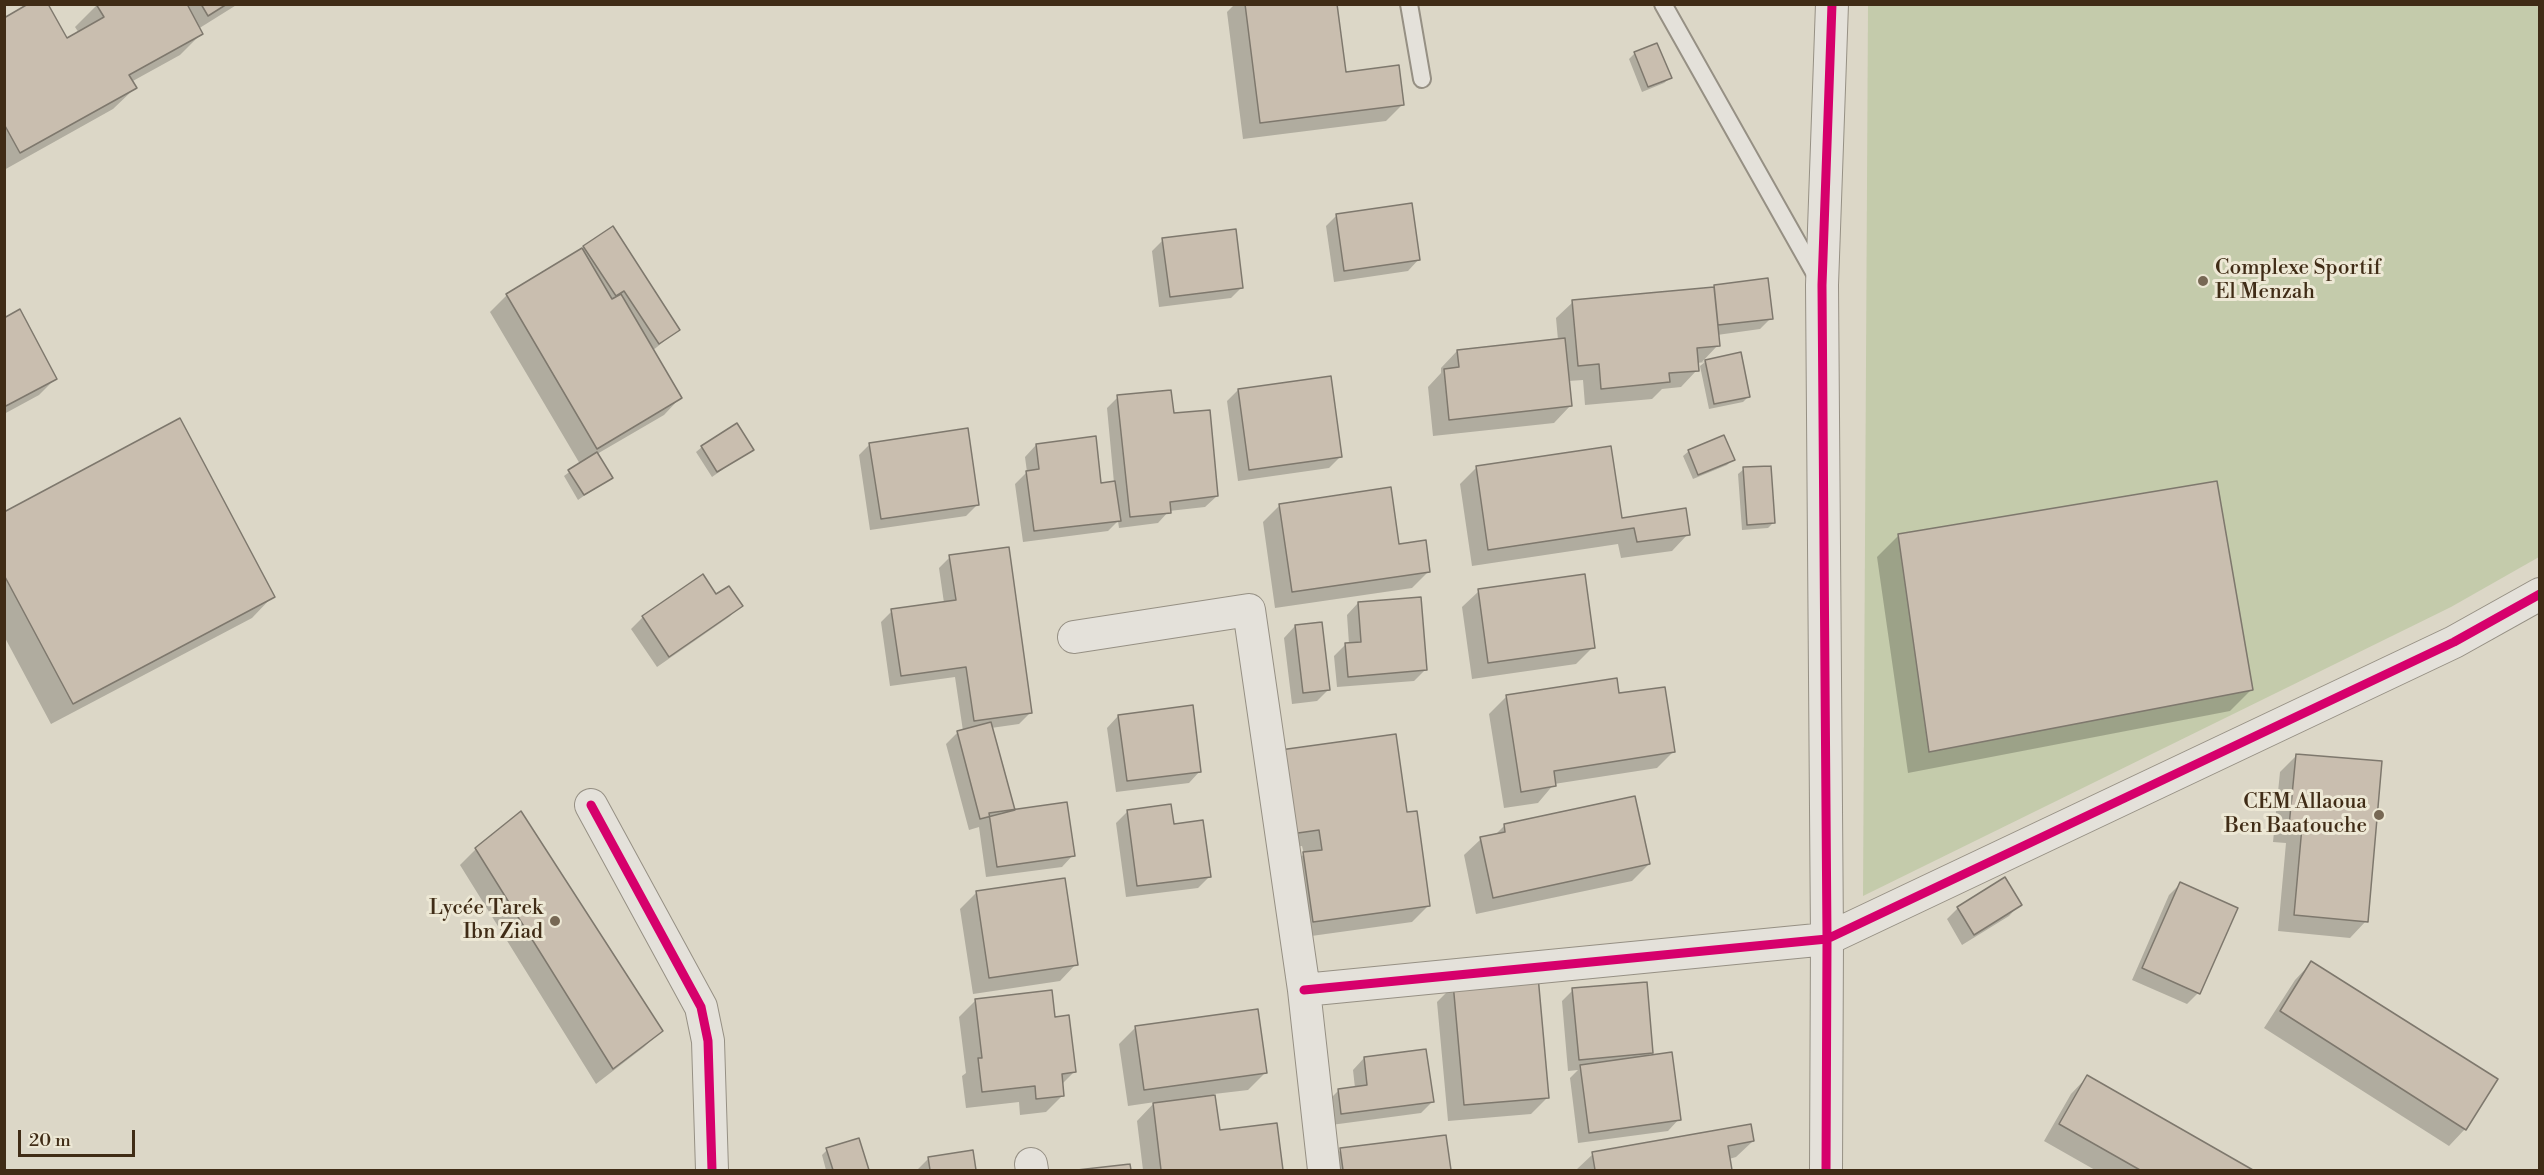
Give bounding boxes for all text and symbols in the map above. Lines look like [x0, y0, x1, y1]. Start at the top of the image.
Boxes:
place label: Complexe Sportif El Menzah [2215, 256, 2381, 306]
marker: Complexe Sportif El Menzah [2196, 274, 2210, 288]
place label: CEM Allaoua Ben Baatouche [2224, 790, 2367, 840]
marker: CEM Allaoua Ben Baatouche [2372, 808, 2386, 822]
place label: Lycée Tarek Ibn Ziad [429, 896, 543, 946]
marker: Lycée Tarek Ibn Ziad [548, 914, 562, 928]
scale bar [21, 1118, 138, 1156]
text: 20 m [29, 1129, 71, 1152]

